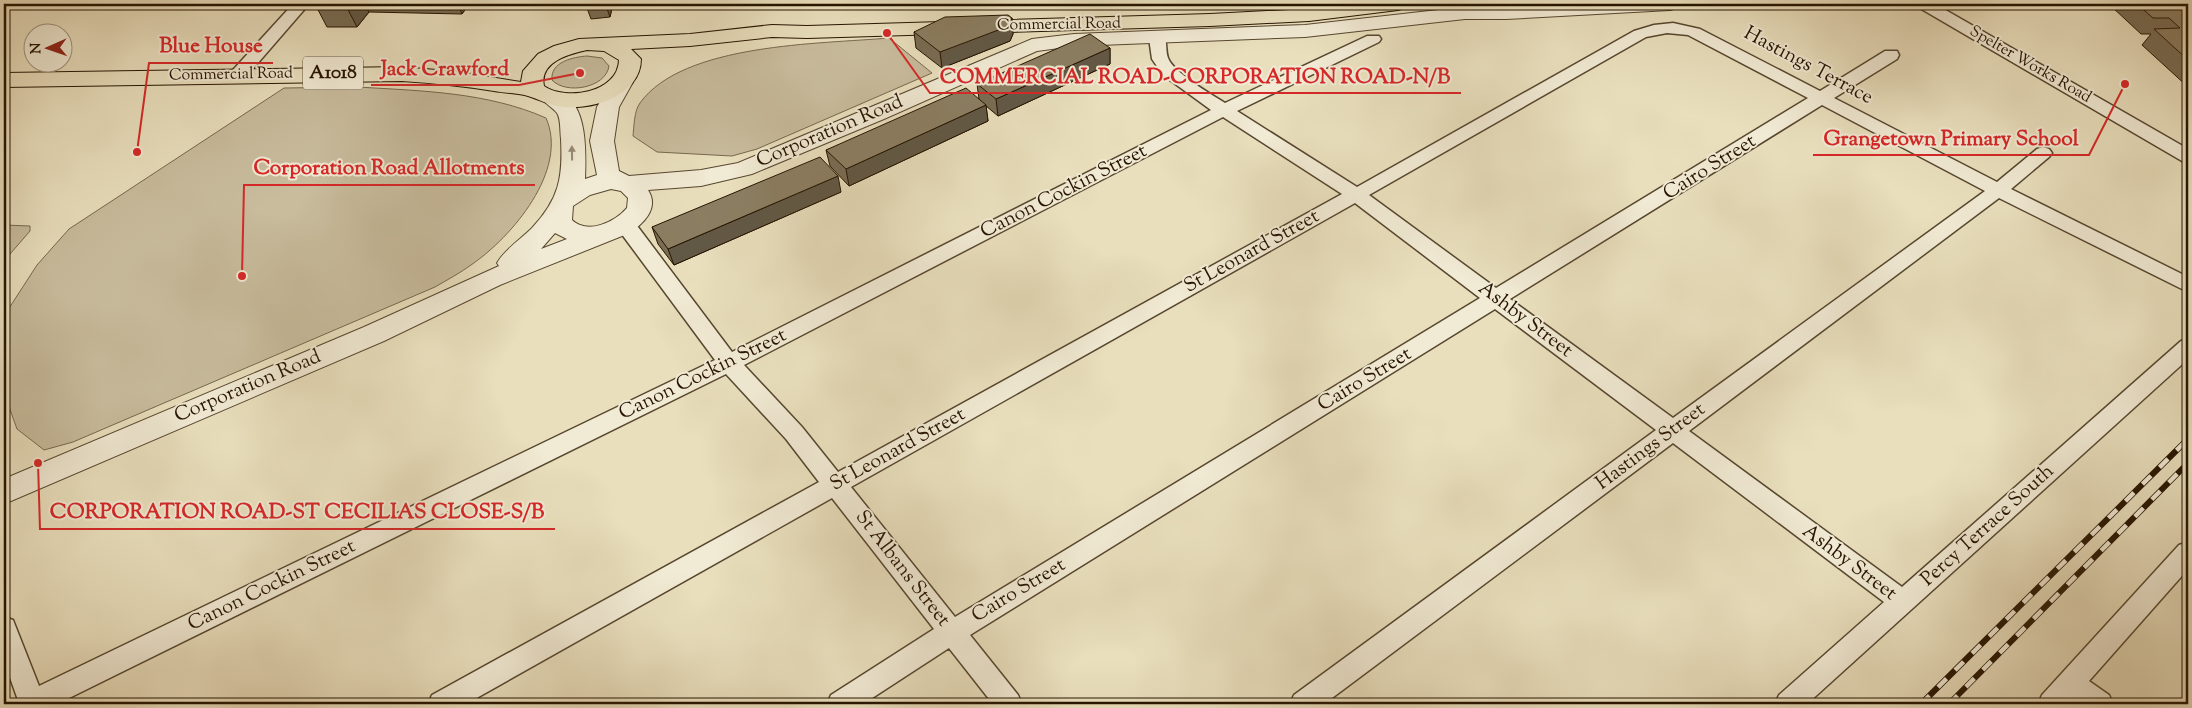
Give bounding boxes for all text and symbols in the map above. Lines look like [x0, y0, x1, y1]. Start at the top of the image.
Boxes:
street label: Commercial Road [997, 12, 1121, 38]
street label: Hastings Terrace [1738, 20, 1878, 112]
street label: Spelter Works Road [1965, 21, 2095, 109]
north arrow [22, 22, 72, 72]
callout: Blue House [149, 27, 273, 63]
text: Blue House [159, 32, 263, 62]
text: N [27, 42, 47, 54]
callout: Jack Crawford [371, 49, 519, 85]
text: Jack Crawford [379, 55, 509, 85]
road number: A1018 [303, 56, 363, 90]
callout: COMMERCIAL ROAD-CORPORATION ROAD-N/B [930, 57, 1461, 93]
street label: Commercial Road [169, 62, 293, 88]
text: COMMERCIAL ROAD-CORPORATION ROAD-N/B [940, 63, 1451, 93]
street label: Corporation Road [752, 88, 908, 176]
callout: Grangetown Primary School [1813, 119, 2089, 155]
text: Grangetown Primary School [1823, 125, 2079, 155]
street label: Cairo Street [1658, 128, 1762, 208]
street label: Canon Cockin Street [976, 137, 1152, 247]
one-way arrow [568, 145, 576, 161]
callout: Corporation Road Allotments [244, 149, 535, 185]
text: Corporation Road Allotments [254, 154, 524, 184]
street label: St Leonard Street [1179, 203, 1325, 301]
street label: Ashby Street [1472, 275, 1579, 365]
street label: Canon Cockin Street [614, 322, 792, 428]
street label: Cairo Street [1313, 340, 1418, 419]
street label: Corporation Road [170, 343, 326, 431]
street label: Hastings Street [1590, 396, 1712, 498]
street label: St Leonard Street [825, 401, 971, 499]
street label: Percy Terrace South [1915, 458, 2061, 594]
callout: CORPORATION ROAD-ST CECILIAS CLOSE-S/B [40, 493, 555, 529]
text: CORPORATION ROAD-ST CECILIAS CLOSE-S/B [50, 498, 545, 528]
street label: St Albans Street [847, 505, 957, 633]
street label: Ashby Street [1796, 518, 1903, 608]
street label: Canon Cockin Street [183, 533, 361, 639]
street label: Cairo Street [967, 551, 1072, 630]

